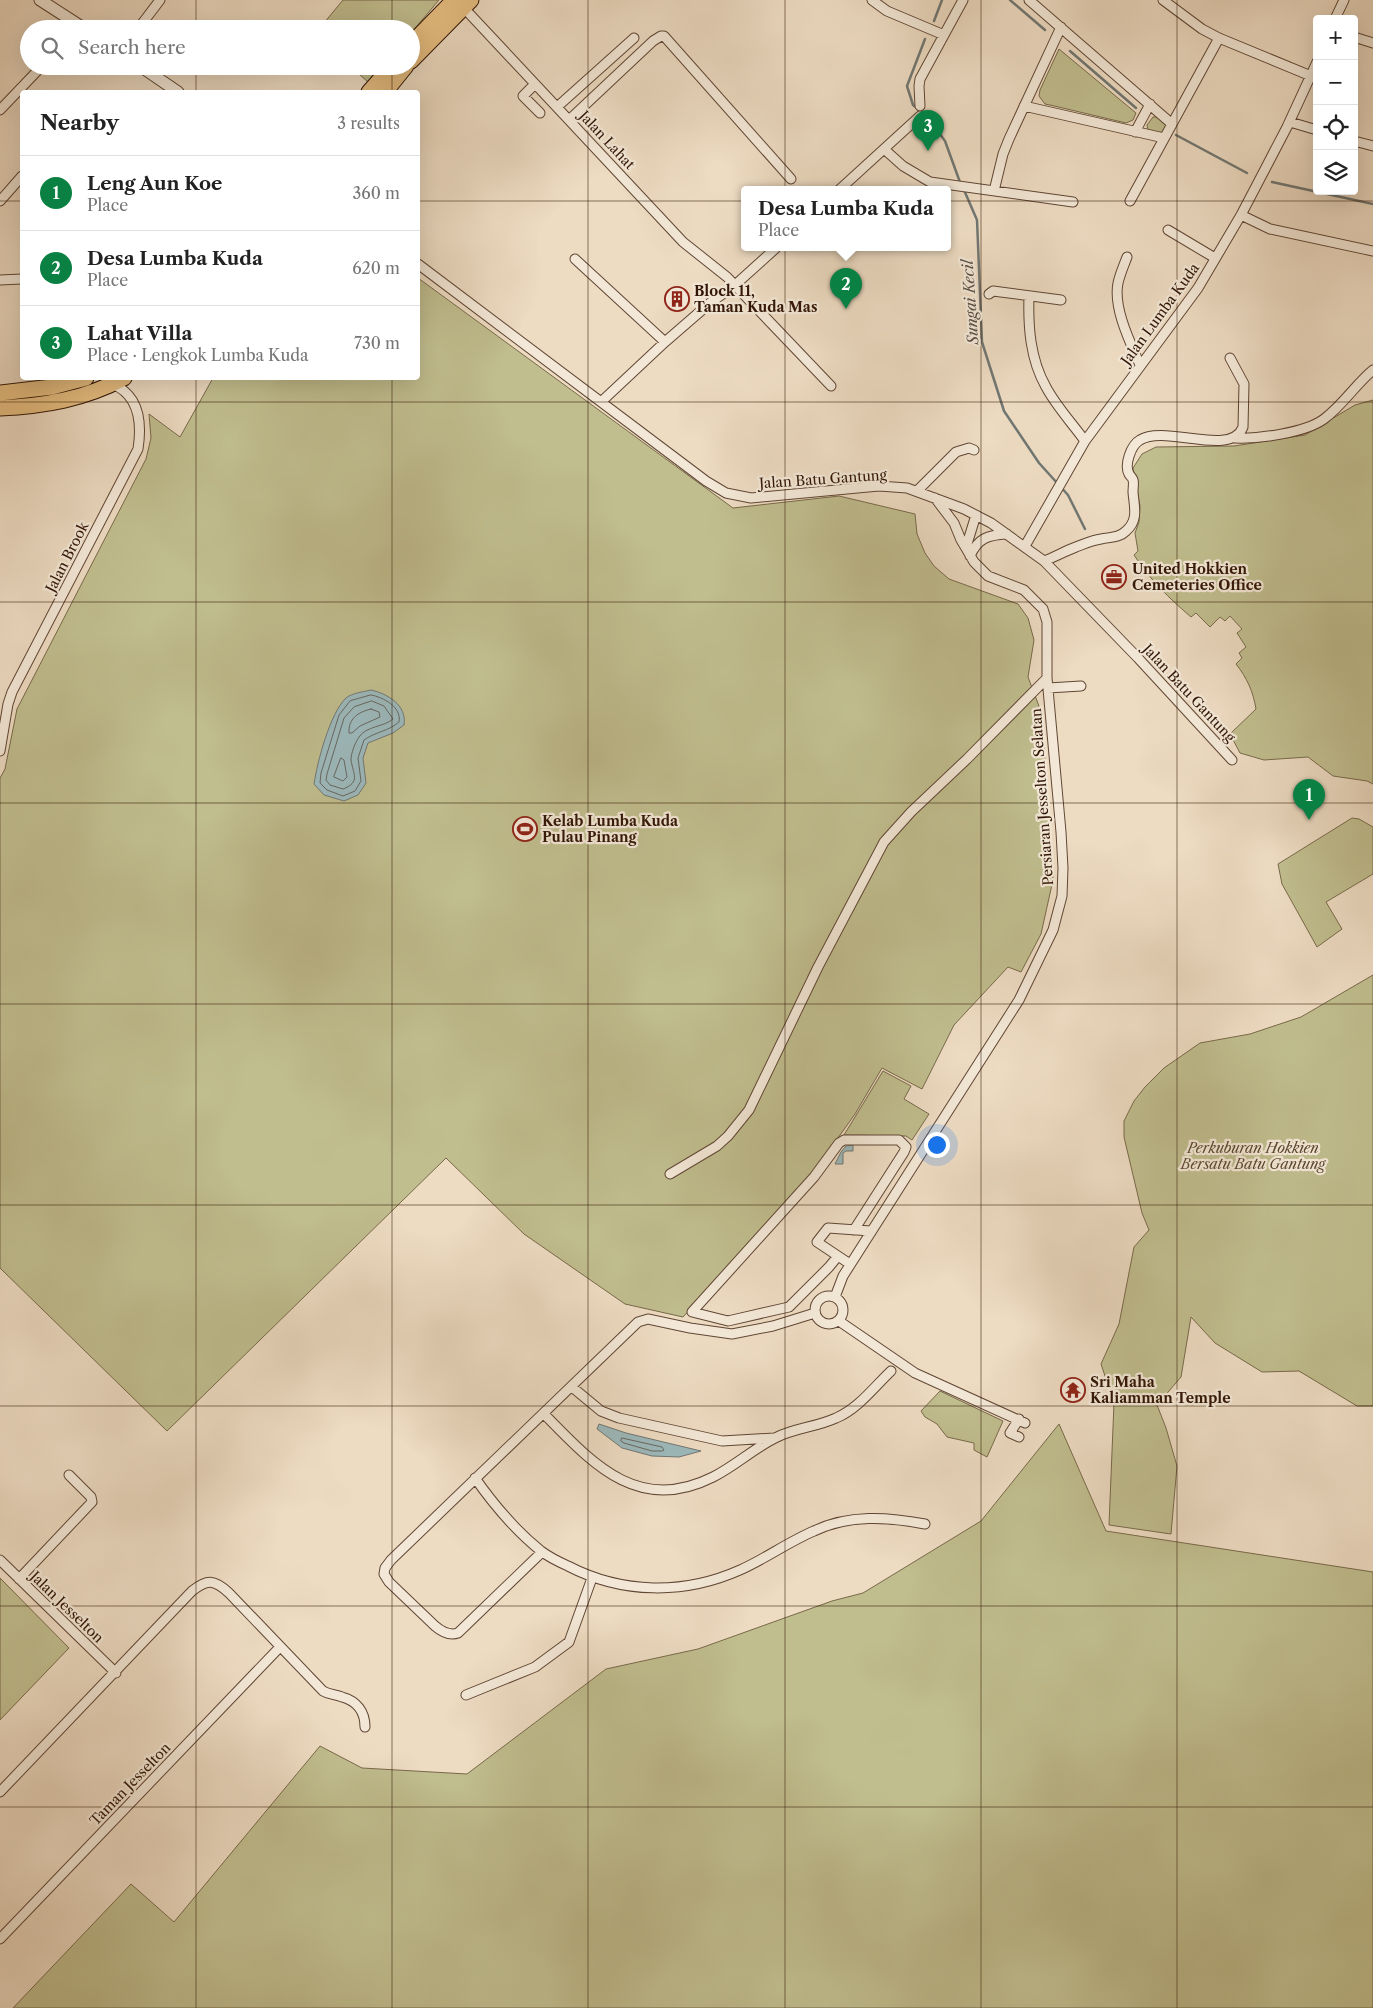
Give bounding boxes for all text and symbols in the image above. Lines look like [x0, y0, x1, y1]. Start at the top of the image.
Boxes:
map controls [1313, 15, 1358, 195]
button: + [1313, 15, 1358, 60]
search box [20, 20, 420, 75]
icon: search [38, 34, 66, 62]
text: Search here [78, 36, 186, 59]
button: − [1313, 60, 1358, 105]
street label: Jalan Lahat [574, 105, 639, 173]
button: locate [1313, 105, 1358, 150]
text: Nearby [40, 110, 119, 135]
pin: 3 [912, 110, 944, 151]
text: 3 results [337, 113, 400, 133]
button: layers [1313, 150, 1358, 195]
text: Leng Aun Koe [87, 172, 222, 195]
text: 1 [52, 183, 60, 203]
text: 360 m [353, 183, 400, 203]
popup [741, 186, 951, 251]
text: Place [87, 195, 128, 215]
text: Desa Lumba Kuda [758, 197, 934, 220]
text: Place [758, 220, 799, 240]
text: Desa Lumba Kuda [87, 247, 263, 270]
water label: Sungai Kecil [957, 257, 983, 346]
text: 2 [51, 258, 61, 278]
text: 620 m [352, 258, 400, 278]
street label: Jalan Lumba Kuda [1116, 259, 1203, 370]
pin: 2 [830, 268, 862, 309]
text: Place [87, 270, 128, 290]
place label: Block 11, Taman Kuda Mas [694, 282, 817, 316]
building icon: Block 11, Taman Kuda Mas [664, 286, 690, 312]
text: Lahat Villa [87, 322, 193, 345]
text: 3 [51, 333, 61, 353]
text: 730 m [354, 333, 400, 353]
text: Place · Lengkok Lumba Kuda [87, 345, 309, 365]
street label: Jalan Batu Gantung [757, 466, 888, 493]
street label: Jalan Brook [41, 518, 93, 597]
place label: United Hokkien Cemeteries Office [1132, 560, 1262, 594]
office icon: United Hokkien Cemeteries Office [1101, 564, 1127, 590]
street label: Jalan Batu Gantung [1137, 639, 1240, 746]
street label: Persiaran Jesselton Selatan [1027, 707, 1057, 886]
pin: 1 [1293, 779, 1325, 820]
place label: Kelab Lumba Kuda Pulau Pinang [542, 812, 679, 846]
sports icon: Kelab Lumba Kuda Pulau Pinang [512, 816, 538, 842]
your location [924, 1132, 950, 1158]
park label: Perkuburan Hokkien Bersatu Batu Gantung [1180, 1139, 1327, 1173]
place label: Sri Maha Kaliamman Temple [1090, 1373, 1231, 1407]
temple icon: Sri Maha Kaliamman Temple [1060, 1377, 1086, 1403]
street label: Jalan Jesselton [25, 1566, 108, 1647]
street label: Taman Jesselton [86, 1739, 174, 1829]

